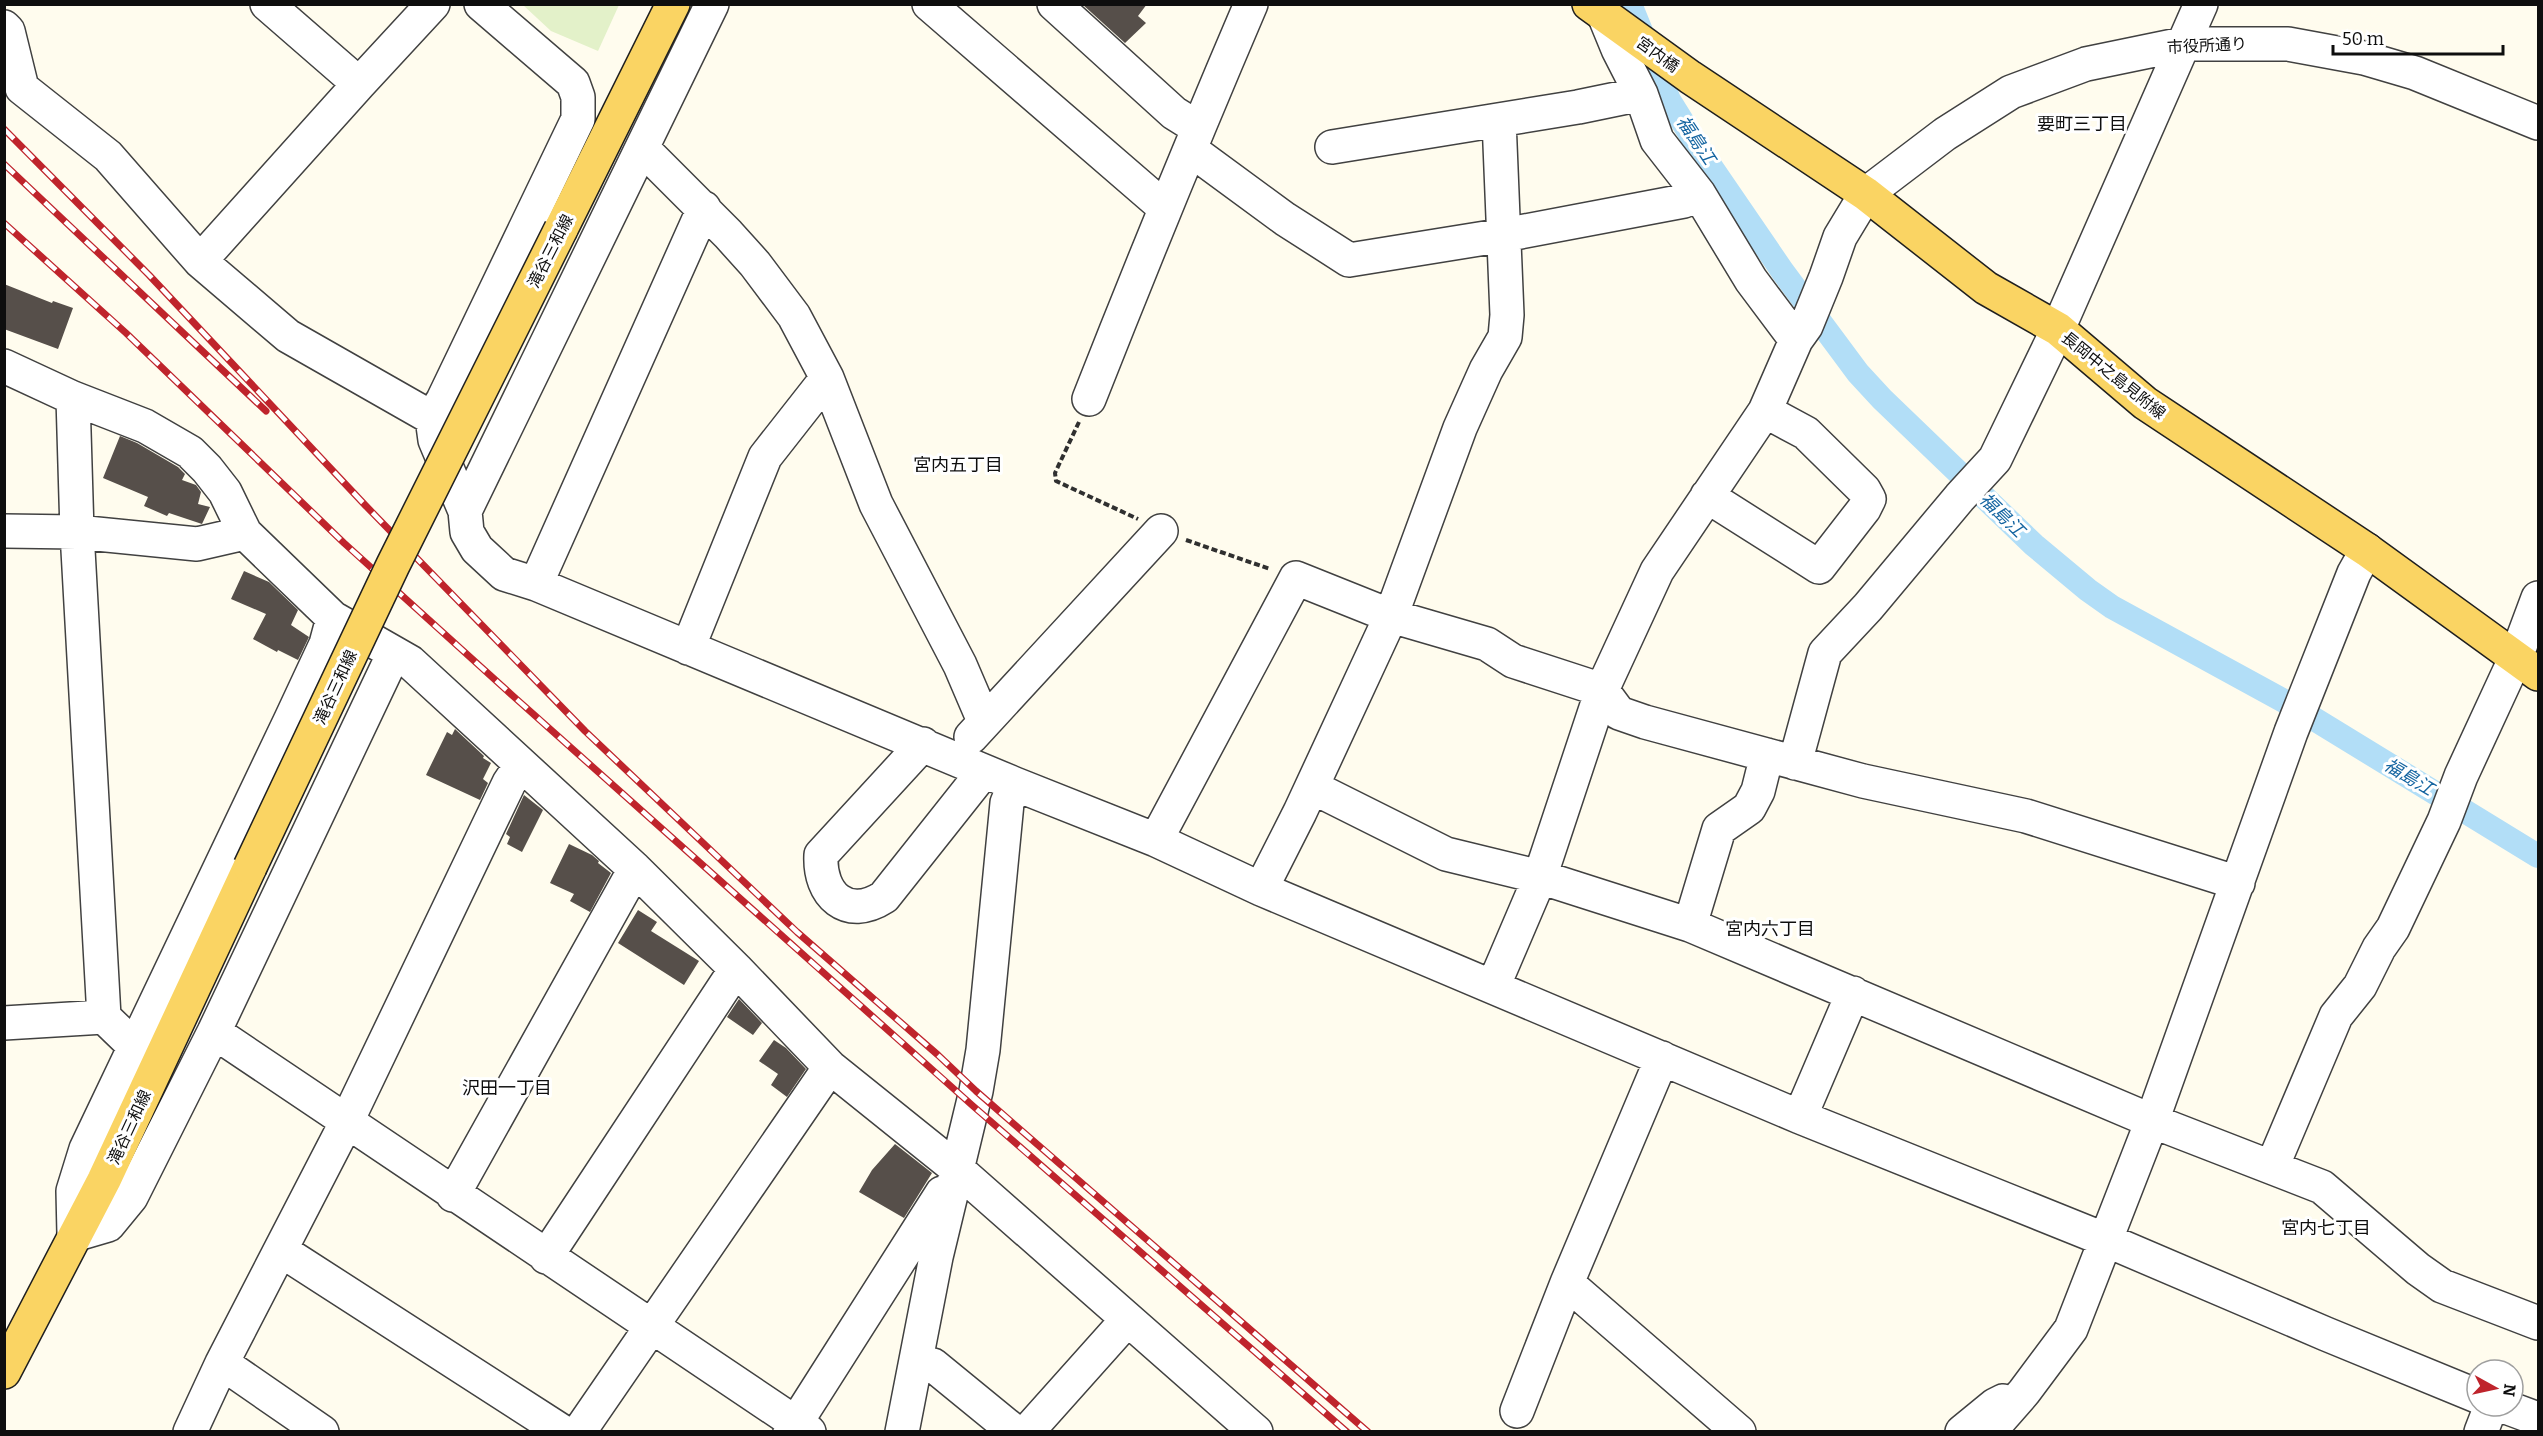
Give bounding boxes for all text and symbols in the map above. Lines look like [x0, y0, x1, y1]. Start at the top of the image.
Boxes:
scale bar [2333, 18, 2502, 56]
text: 50 m [2342, 28, 2384, 50]
street label: 宮内橋 [1633, 33, 1683, 76]
street label: 市役所通り [2167, 34, 2247, 57]
water label: 福島江 [1672, 111, 1721, 170]
district label: 要町三丁目 [2037, 113, 2127, 135]
street label: 滝谷三和線 [524, 211, 577, 291]
street label: 長岡中之島見附線 [2058, 328, 2169, 423]
district label: 宮内五丁目 [913, 454, 1003, 476]
water label: 福島江 [1975, 488, 2031, 543]
street label: 滝谷三和線 [310, 647, 361, 727]
water label: 福島江 [2380, 754, 2440, 801]
district label: 宮内六丁目 [1725, 918, 1815, 940]
district label: 沢田一丁目 [462, 1077, 552, 1099]
street label: 滝谷三和線 [104, 1087, 155, 1167]
district label: 宮内七丁目 [2281, 1217, 2371, 1239]
north arrow [2465, 1358, 2525, 1418]
text: N [2499, 1383, 2520, 1397]

